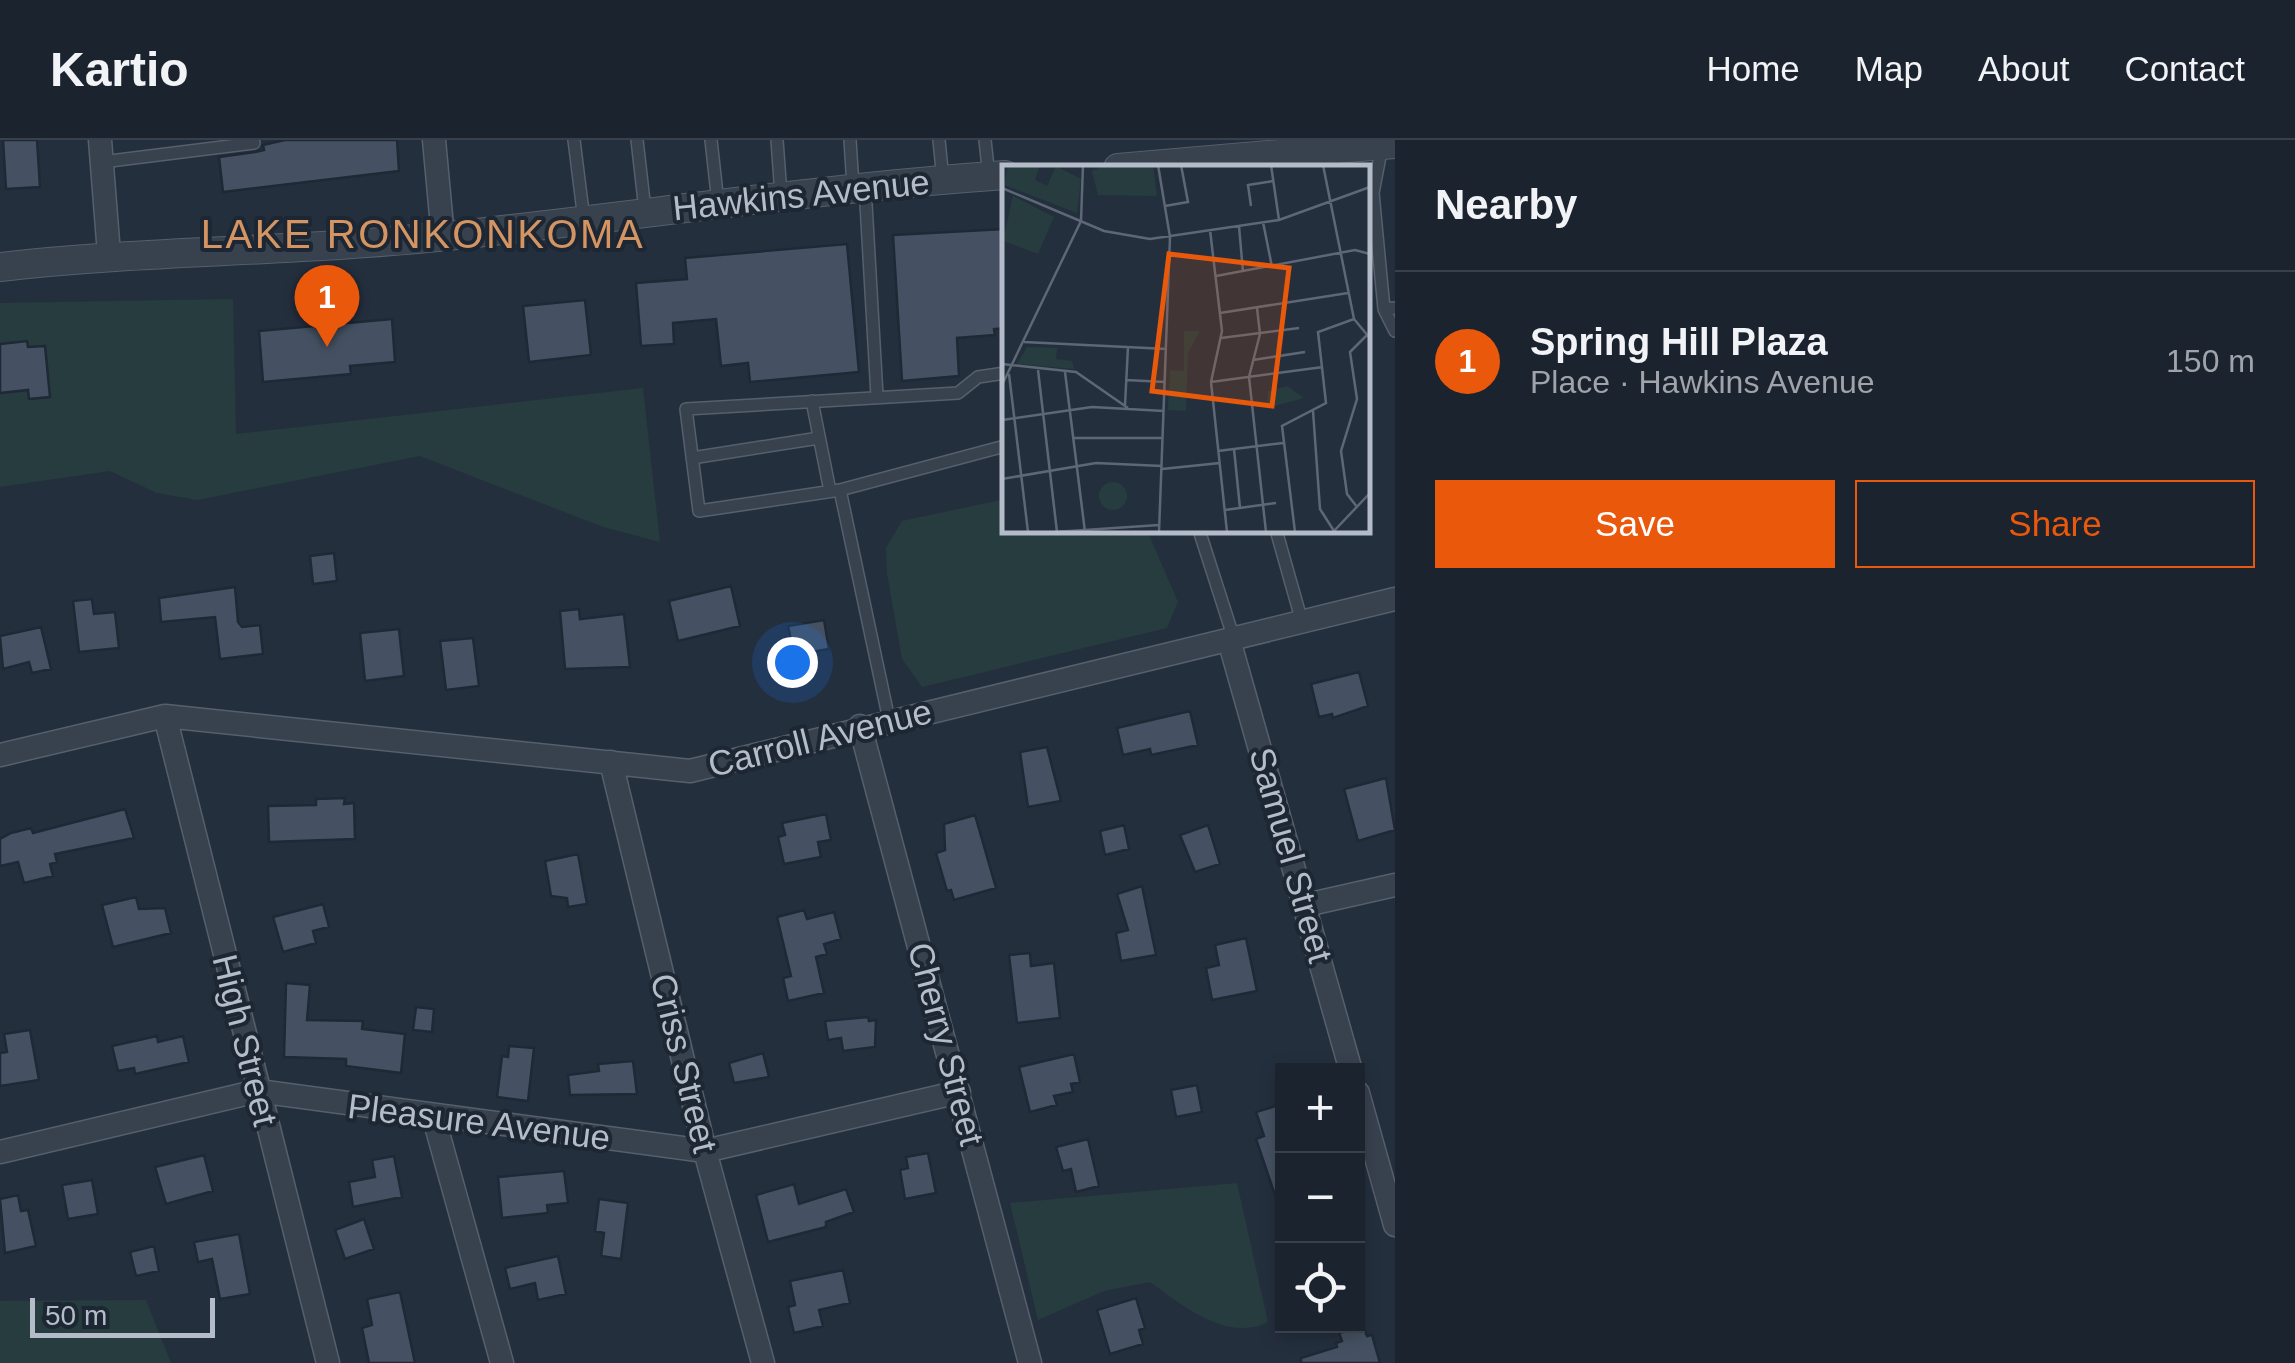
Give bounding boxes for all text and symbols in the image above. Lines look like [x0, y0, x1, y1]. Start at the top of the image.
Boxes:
text: Kartio [50, 43, 189, 96]
text: Home [1706, 49, 1800, 88]
text: Map [1855, 49, 1923, 88]
text: About [1978, 49, 2069, 88]
text: Contact [2124, 49, 2245, 88]
street label: Hawkins Avenue [671, 162, 931, 227]
inset map [1002, 165, 1370, 532]
text: Nearby [1435, 181, 1577, 228]
district label: LAKE RONKONKOMA [201, 212, 645, 256]
pin: 1 [294, 264, 360, 347]
text: Spring Hill Plaza [1530, 321, 1828, 363]
text: 1 [1459, 343, 1476, 379]
text: 150 m [2166, 343, 2255, 379]
text: Place · Hawkins Avenue [1530, 364, 1874, 400]
button: Save [1435, 480, 1835, 568]
button: Share [1855, 480, 2255, 568]
your location [767, 637, 818, 688]
street label: Carroll Avenue [704, 691, 936, 784]
street label: Samuel Street [1242, 743, 1341, 967]
street label: Cherry Street [901, 938, 992, 1150]
street label: High Street [205, 950, 286, 1130]
street label: Criss Street [643, 969, 726, 1157]
map controls [1275, 1063, 1365, 1333]
button: + [1275, 1063, 1365, 1153]
street label: Pleasure Avenue [346, 1086, 612, 1157]
button: − [1275, 1153, 1365, 1243]
button: locate [1275, 1243, 1365, 1333]
scale bar [30, 1293, 215, 1338]
text: 50 m [45, 1300, 107, 1331]

